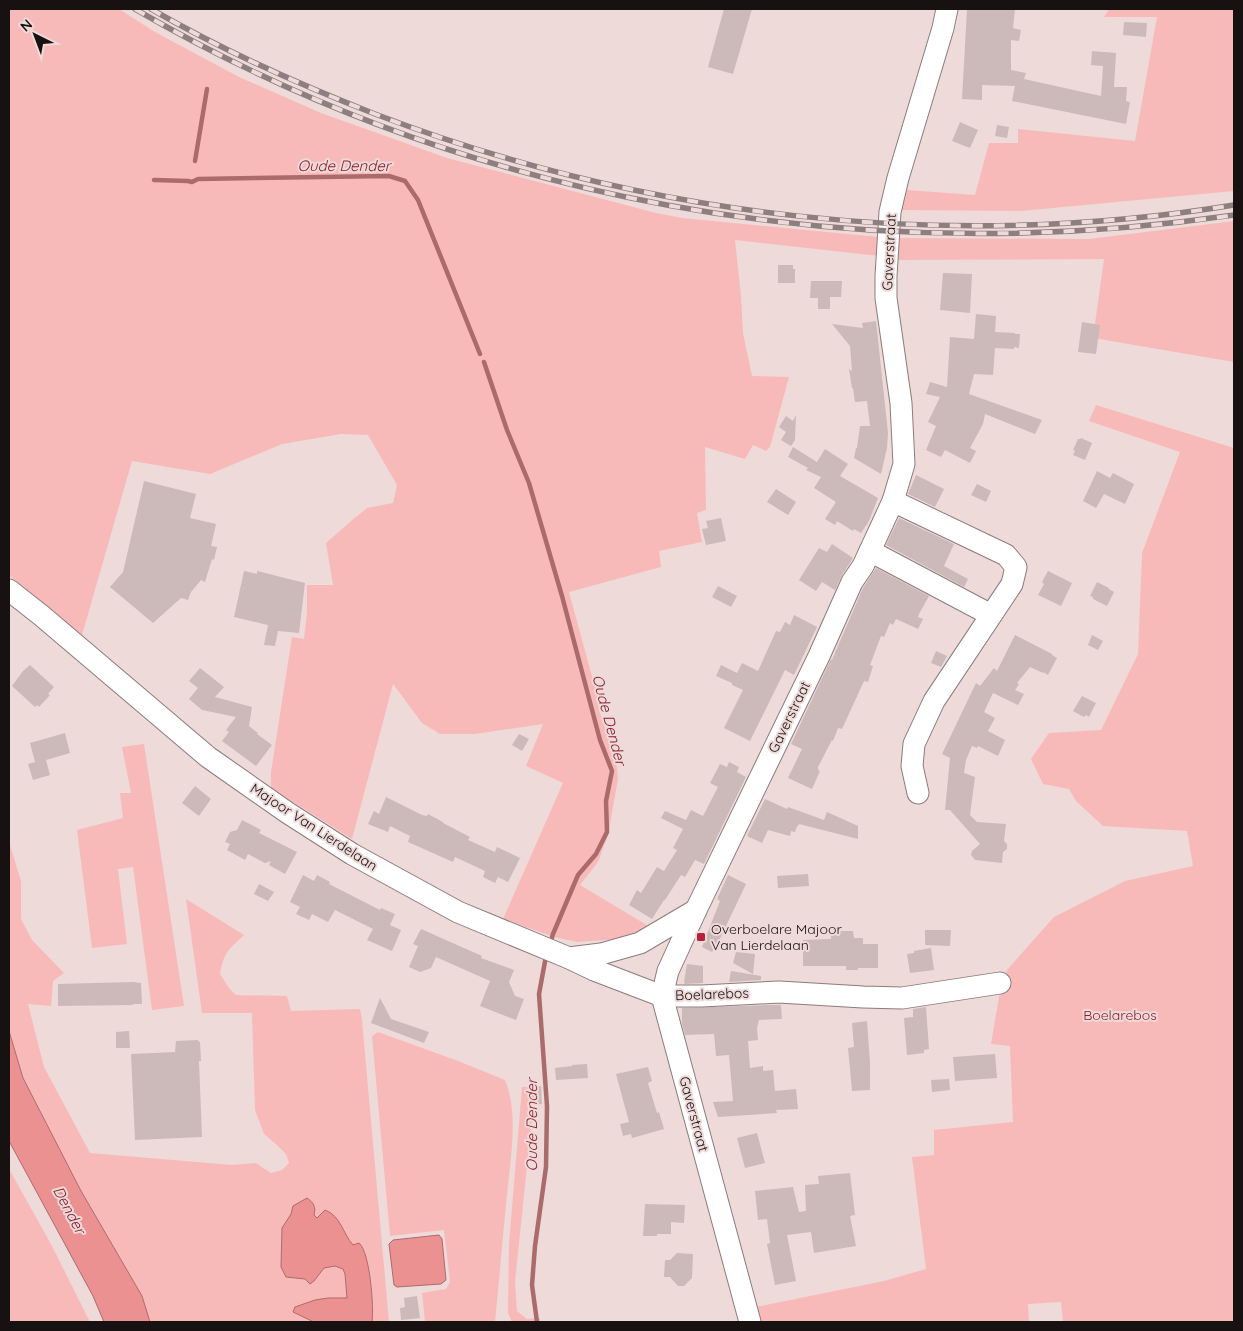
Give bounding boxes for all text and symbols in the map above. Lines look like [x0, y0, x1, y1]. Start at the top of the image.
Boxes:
north arrow [10, 10, 60, 60]
text: N [16, 15, 36, 35]
water label: Oude Dender [297, 156, 393, 175]
street label: Gaverstraat [878, 213, 900, 291]
water label: Oude Dender [588, 672, 631, 769]
street label: Gaverstraat [764, 678, 814, 756]
street label: Majoor Van Lierdelaan [247, 779, 381, 875]
place label: Overboelare Majoor Van Lierdelaan [711, 920, 842, 954]
marker: Overboelare Majoor Van Lierdelaan [695, 931, 707, 943]
street label: Boelarebos [675, 984, 749, 1004]
park label: Boelarebos [1083, 1006, 1157, 1024]
street label: Gaverstraat [675, 1074, 713, 1154]
water label: Oude Dender [522, 1076, 541, 1172]
water label: Dender [49, 1183, 91, 1239]

